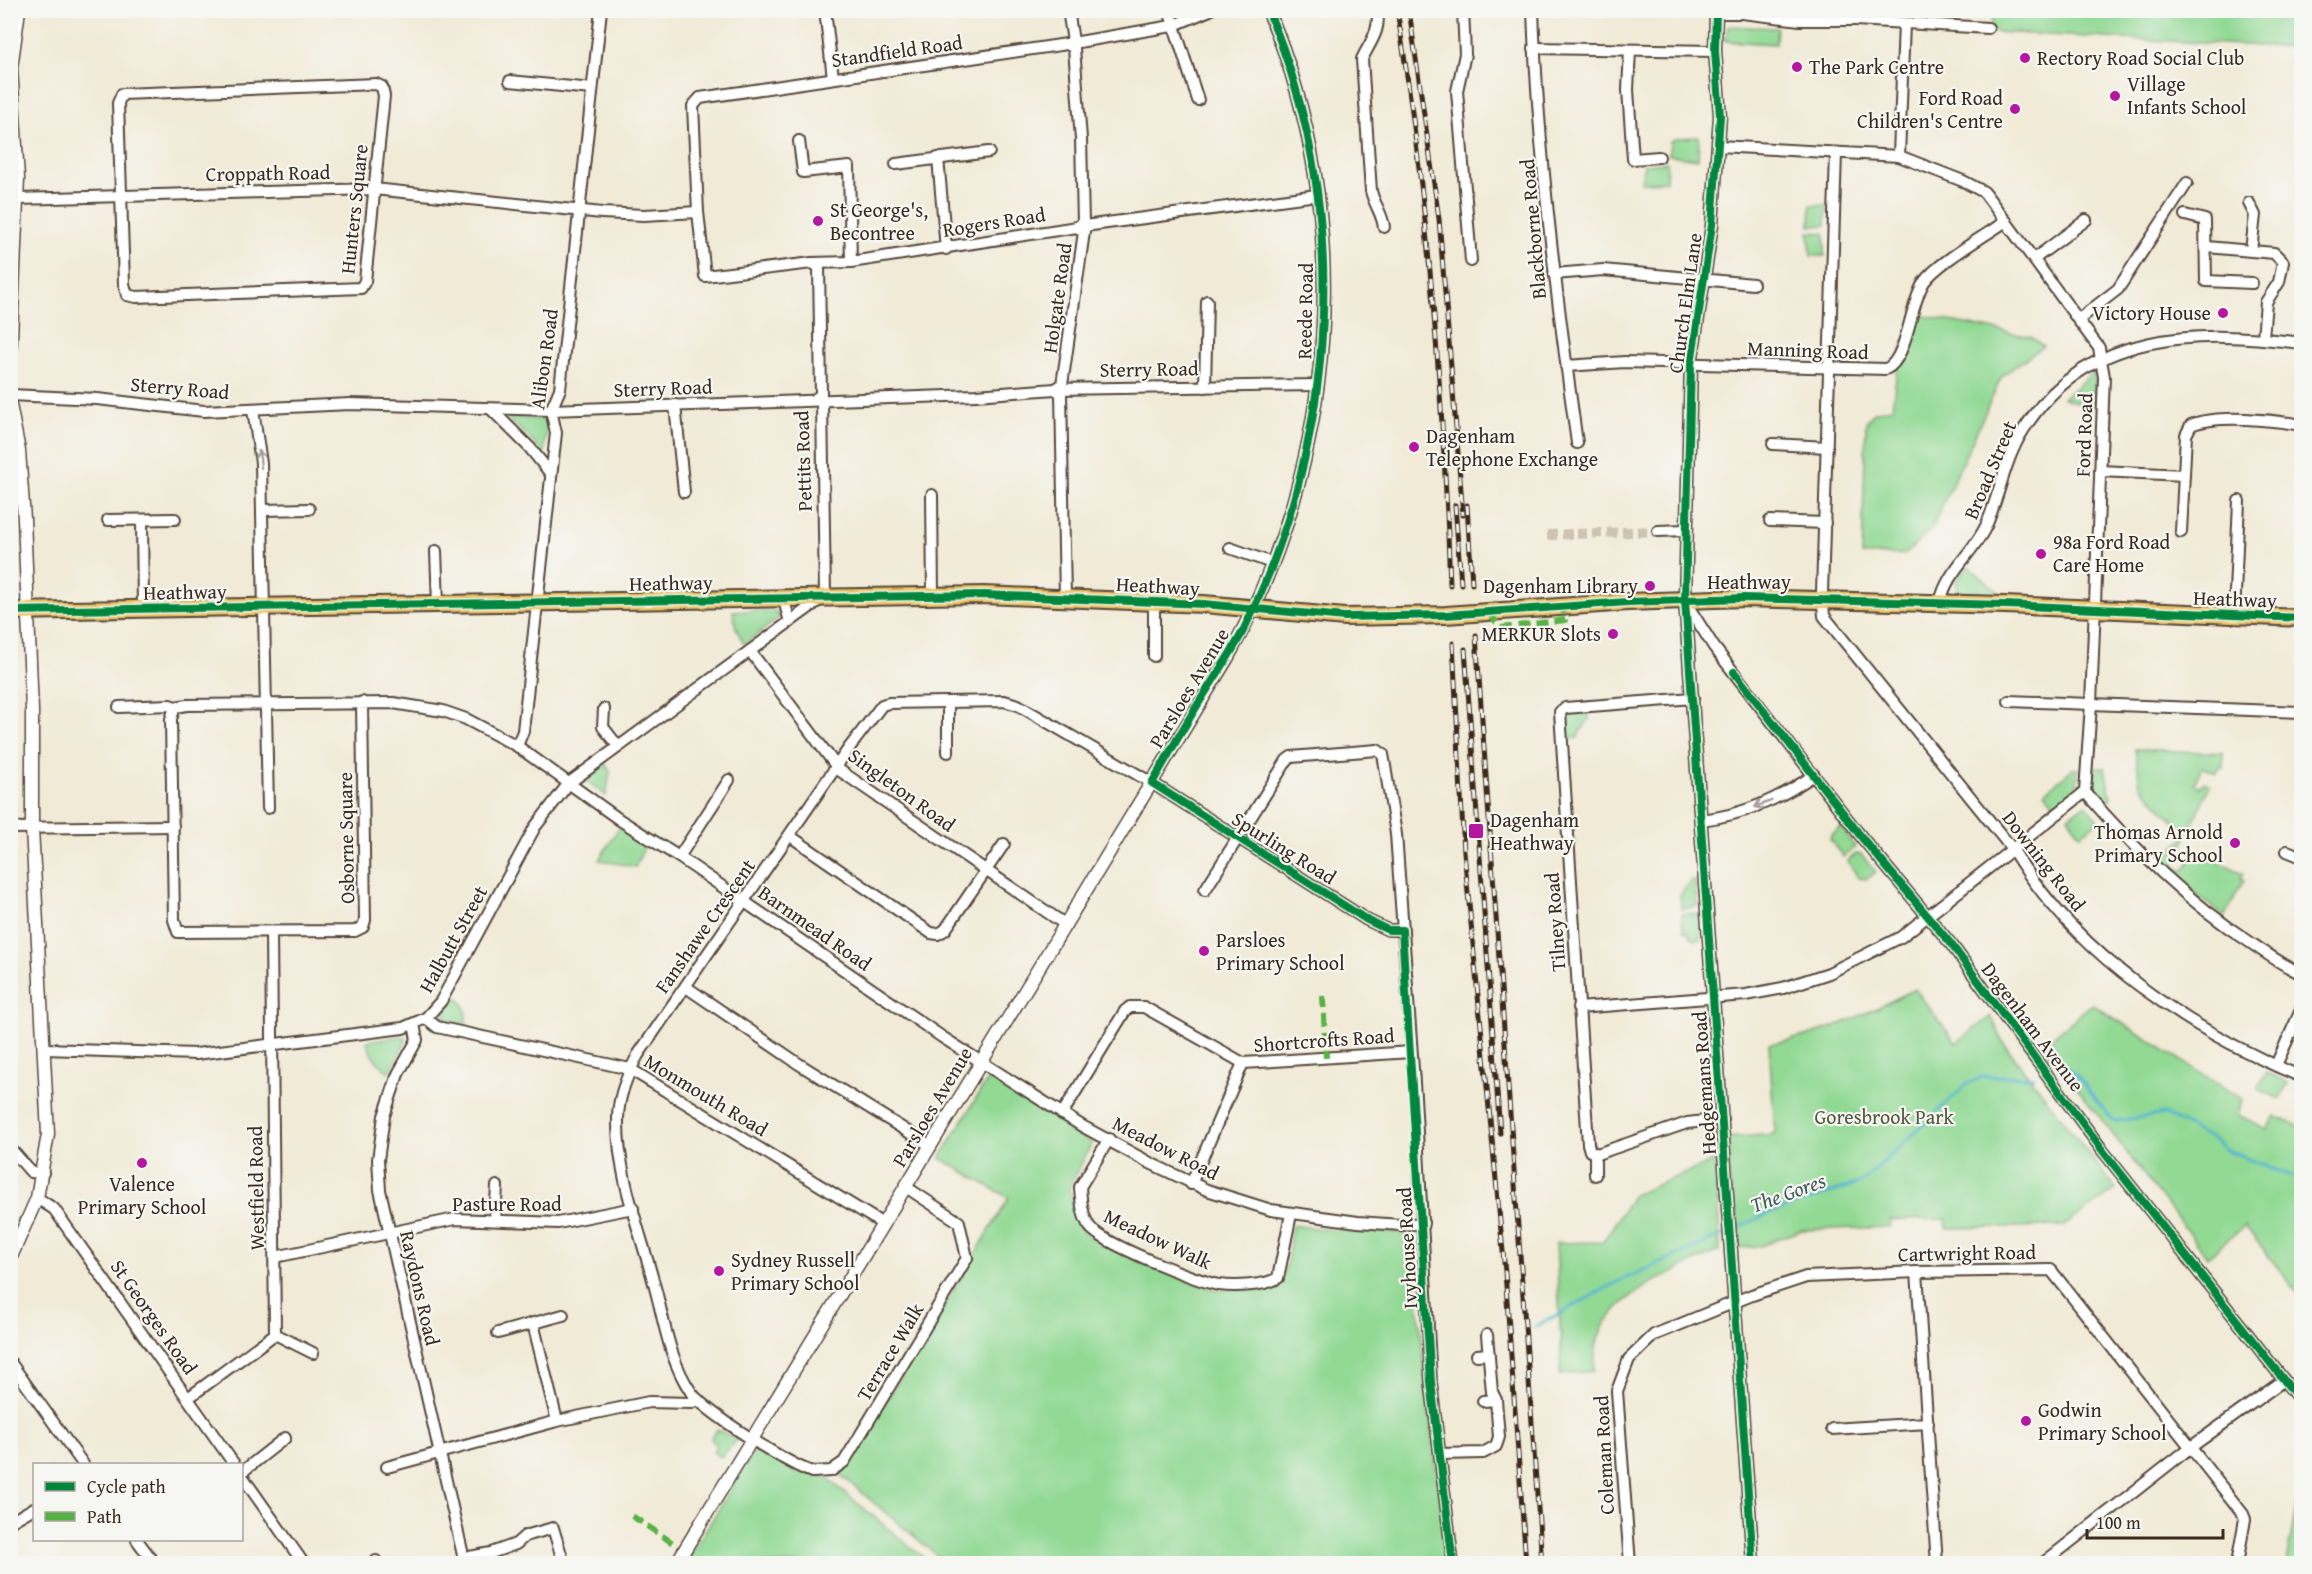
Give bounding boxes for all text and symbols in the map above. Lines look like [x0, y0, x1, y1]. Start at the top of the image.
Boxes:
street label: Standfield Road [829, 27, 965, 74]
place label: Rectory Road Social Club [2037, 43, 2244, 72]
marker: Rectory Road Social Club [2018, 51, 2032, 65]
place label: The Park Centre [1809, 52, 1944, 81]
marker: The Park Centre [1790, 60, 1804, 74]
place label: Village Infants School [2127, 69, 2247, 121]
place label: Ford Road Children's Centre [1857, 83, 2003, 135]
marker: Village Infants School [2108, 89, 2122, 103]
marker: Ford Road Children's Centre [2008, 102, 2022, 116]
street label: Hunters Square [332, 143, 375, 275]
street label: Croppath Road [205, 157, 331, 188]
street label: Blackborne Road [1512, 157, 1553, 300]
place label: St George's, Becontree [830, 195, 928, 247]
street label: Rogers Road [941, 199, 1048, 244]
marker: St George's, Becontree [811, 214, 825, 228]
street label: Church Elm Lane [1660, 231, 1709, 375]
street label: Holgate Road [1034, 241, 1079, 355]
street label: Reede Road [1289, 262, 1320, 360]
place label: Victory House [2092, 298, 2211, 327]
street label: Alibon Road [522, 306, 565, 411]
marker: Victory House [2216, 306, 2230, 320]
street label: Manning Road [1747, 333, 1869, 366]
street label: Sterry Road [1099, 353, 1199, 384]
street label: Sterry Road [130, 369, 231, 406]
street label: Sterry Road [613, 371, 713, 404]
street label: Ford Road [2068, 392, 2099, 478]
street label: Pettits Road [786, 410, 819, 512]
street label: Broad Street [1956, 416, 2023, 524]
place label: Dagenham Telephone Exchange [1426, 421, 1598, 473]
marker: Dagenham Telephone Exchange [1407, 440, 1421, 454]
one-way arrow [254, 450, 265, 470]
place label: 98a Ford Road Care Home [2053, 527, 2171, 579]
marker: 98a Ford Road Care Home [2034, 547, 2048, 561]
street label: Heathway [629, 567, 713, 598]
street label: Heathway [1707, 567, 1791, 596]
street label: Heathway [1115, 569, 1201, 602]
place label: Dagenham Library [1483, 571, 1638, 600]
street label: Heathway [143, 576, 227, 607]
marker: Dagenham Library [1643, 579, 1657, 593]
street label: Heathway [2193, 583, 2277, 614]
place label: MERKUR Slots [1481, 619, 1601, 648]
street label: Parsloes Avenue [1141, 622, 1236, 753]
marker: MERKUR Slots [1606, 627, 1620, 641]
street label: Singleton Road [843, 741, 962, 839]
street label: Osborne Square [330, 772, 361, 904]
one-way arrow [1754, 799, 1773, 810]
street label: Spurling Road [1226, 804, 1342, 891]
street label: Downing Road [1996, 804, 2093, 917]
place label: Dagenham Heathway [1490, 805, 1580, 857]
place label: Thomas Arnold Primary School [2094, 817, 2223, 869]
marker: Dagenham Heathway [1467, 822, 1485, 840]
marker: Thomas Arnold Primary School [2228, 836, 2242, 850]
street label: Fanshawe Crescent [647, 853, 762, 999]
street label: Tilney Road [1537, 871, 1572, 973]
street label: Barnmead Road [753, 878, 878, 978]
street label: Halbutt Street [411, 880, 494, 998]
place label: Parsloes Primary School [1216, 925, 1345, 977]
marker: Parsloes Primary School [1197, 944, 1211, 958]
street label: Dagenham Avenue [1975, 956, 2092, 1097]
street label: Hedgemans Road [1684, 1010, 1723, 1156]
street label: Shortcrofts Road [1253, 1020, 1396, 1059]
street label: Parsloes Avenue [884, 1041, 979, 1172]
street label: Monmouth Road [639, 1046, 774, 1143]
park label: Goresbrook Park [1814, 1102, 1954, 1131]
street label: Meadow Road [1108, 1108, 1225, 1187]
street label: Westfield Road [240, 1125, 271, 1251]
marker: Valence Primary School [135, 1156, 149, 1170]
water label: The Gores [1746, 1164, 1830, 1220]
place label: Valence Primary School [78, 1169, 207, 1221]
street label: Ivyhouse Road [1389, 1186, 1424, 1310]
street label: Pasture Road [452, 1189, 562, 1218]
street label: Meadow Walk [1100, 1201, 1218, 1277]
street label: Raydons Road [393, 1228, 448, 1349]
street label: Cartwright Road [1898, 1237, 2037, 1268]
place label: Sydney Russell Primary School [731, 1245, 860, 1297]
street label: St Georges Road [104, 1253, 205, 1380]
marker: Sydney Russell Primary School [712, 1264, 726, 1278]
street label: Terrace Walk [849, 1297, 931, 1406]
street label: Coleman Road [1586, 1394, 1621, 1515]
place label: Godwin Primary School [2038, 1395, 2167, 1447]
marker: Godwin Primary School [2019, 1414, 2033, 1428]
legend [33, 1463, 243, 1541]
text: Cycle path [87, 1473, 166, 1500]
scale bar [2087, 1502, 2224, 1540]
text: Path [87, 1503, 122, 1530]
text: 100 m [2096, 1509, 2141, 1536]

